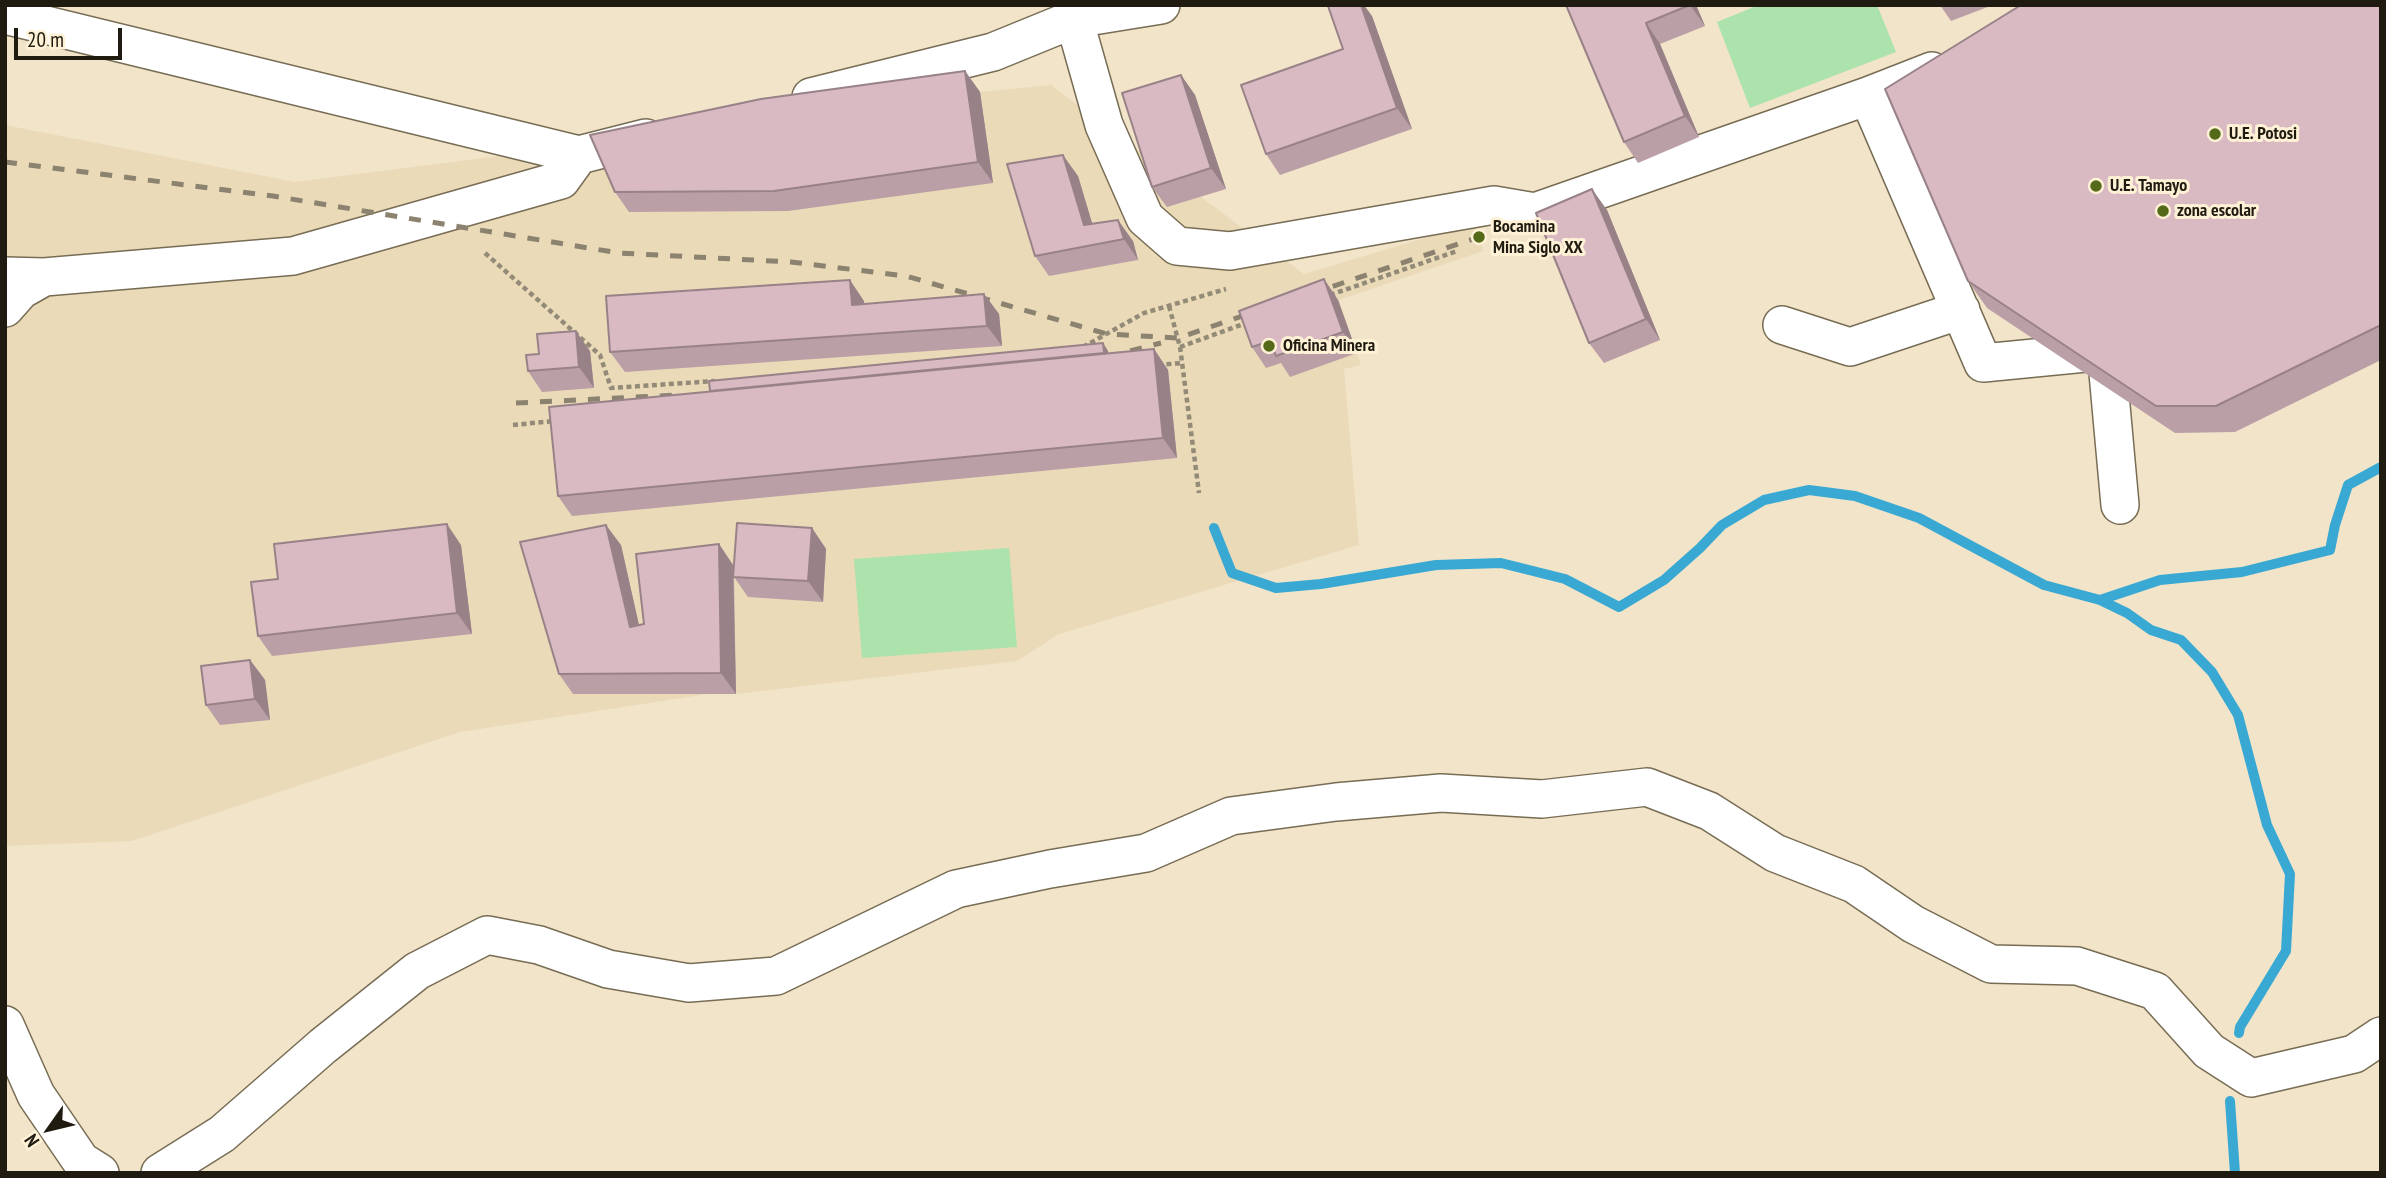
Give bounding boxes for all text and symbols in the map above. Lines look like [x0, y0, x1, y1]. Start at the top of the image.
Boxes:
scale bar [18, 14, 126, 58]
text: 20 m [27, 26, 64, 53]
place label: U.E. Potosi [2229, 123, 2297, 145]
marker: U.E. Potosi [2207, 126, 2223, 142]
place label: U.E. Tamayo [2110, 175, 2187, 197]
marker: U.E. Tamayo [2088, 178, 2104, 194]
place label: zona escolar [2177, 200, 2256, 222]
marker: zona escolar [2155, 203, 2171, 219]
place label: Bocamina Mina Siglo XX [1493, 216, 1583, 258]
marker: Bocamina Mina Siglo XX [1471, 229, 1487, 245]
place label: Oficina Minera [1283, 335, 1375, 357]
marker: Oficina Minera [1261, 338, 1277, 354]
north arrow [14, 1094, 84, 1164]
text: N [19, 1130, 44, 1152]

